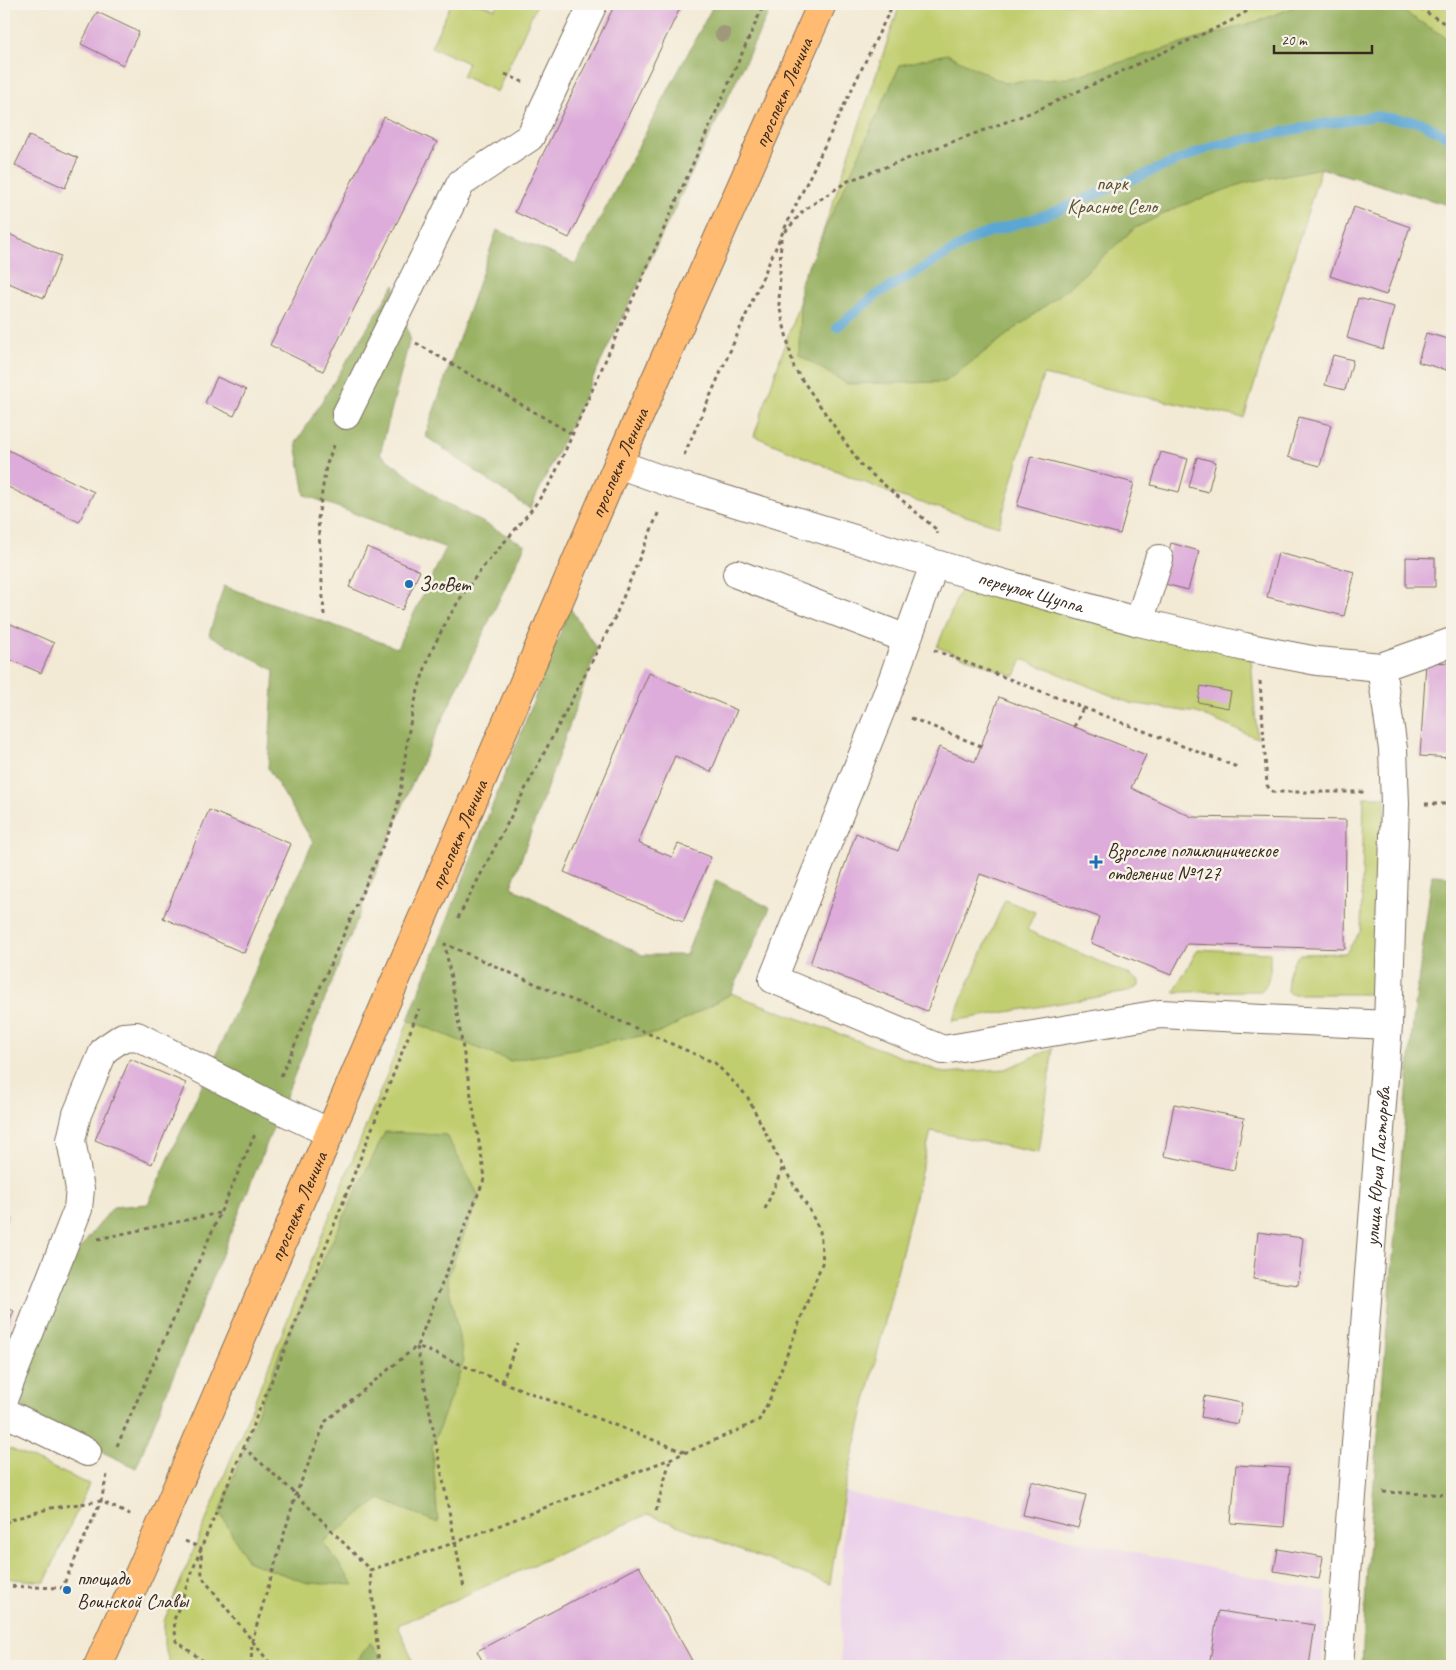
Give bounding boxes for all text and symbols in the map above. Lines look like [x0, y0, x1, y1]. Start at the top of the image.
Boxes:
scale bar [1274, 22, 1371, 54]
text: 20 m [1281, 31, 1308, 50]
street label: проспект Ленина [747, 32, 819, 151]
park label: парк Красное Село [1067, 171, 1159, 219]
street label: проспект Ленина [584, 402, 655, 522]
street label: переулок Щуппа [975, 565, 1088, 619]
place label: ЗооВет [419, 572, 472, 597]
marker: ЗооВет [403, 578, 415, 590]
street label: проспект Ленина [423, 774, 494, 894]
place label: Взрослое поликлиническое отделение №127 [1107, 838, 1279, 886]
marker: Взрослое поликлиническое отделение №127 [1089, 855, 1103, 869]
street label: улица Юрия Пасторова [1359, 1084, 1396, 1248]
street label: проспект Ленина [263, 1146, 333, 1266]
place label: площадь Воинской Славы [77, 1566, 189, 1614]
marker: площадь Воинской Славы [61, 1584, 73, 1596]

